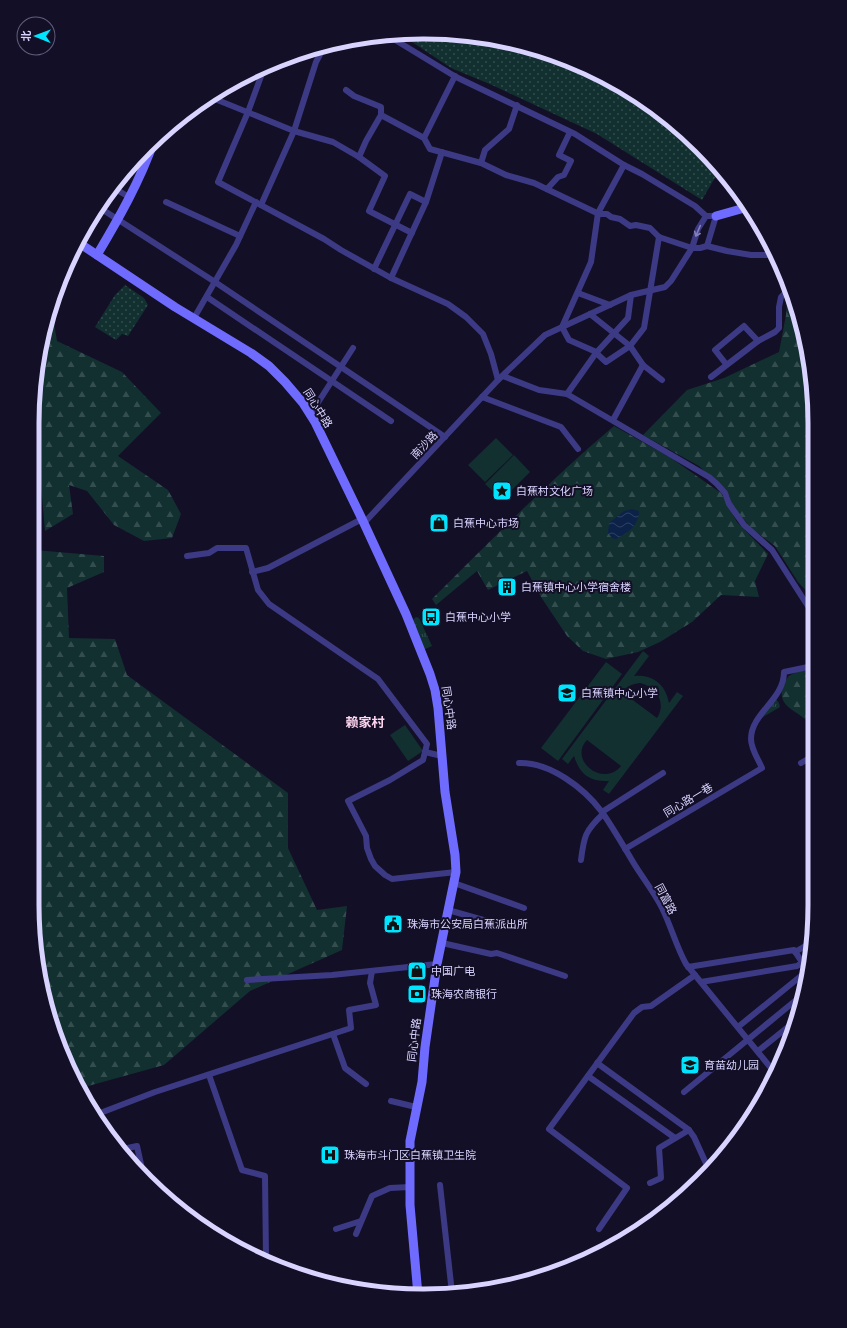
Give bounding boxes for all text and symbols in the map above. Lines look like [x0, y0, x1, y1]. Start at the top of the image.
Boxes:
north arrow [16, 16, 56, 56]
text: 北 [20, 30, 32, 41]
one-way arrow [694, 225, 702, 237]
street label: 同心中路 [301, 386, 335, 430]
street label: 南沙路 [408, 429, 440, 461]
place icon: 白蕉村文化广场 [491, 480, 513, 502]
place label: 白蕉村文化广场 [516, 485, 593, 497]
shop icon: 白蕉中心市场 [428, 512, 450, 534]
place label: 白蕉中心市场 [453, 517, 519, 529]
building icon: 白蕉镇中心小学宿舍楼 [496, 576, 518, 598]
place label: 白蕉镇中心小学宿舍楼 [521, 581, 631, 593]
bus stop icon: 白蕉中心小学 [420, 606, 442, 628]
place label: 白蕉中心小学 [445, 611, 511, 623]
school or university icon: 白蕉镇中心小学 [556, 682, 578, 704]
street label: 同心中路 [440, 685, 458, 731]
place label: 白蕉镇中心小学 [581, 687, 658, 699]
district label: 赖家村 [345, 715, 385, 730]
street label: 同心路一巷 [661, 781, 715, 819]
street label: 同富路 [653, 882, 679, 916]
public building icon: 珠海市公安局白蕉派出所 [382, 913, 404, 935]
place label: 珠海市公安局白蕉派出所 [407, 918, 528, 930]
shop icon: 中国广电 [406, 960, 428, 982]
place label: 中国广电 [431, 965, 475, 977]
bank icon: 珠海农商银行 [406, 983, 428, 1005]
place label: 珠海农商银行 [431, 988, 497, 1000]
street label: 同心中路 [405, 1017, 423, 1063]
school or university icon: 育苗幼儿园 [679, 1054, 701, 1076]
place label: 育苗幼儿园 [704, 1059, 759, 1071]
hospital icon: 珠海市斗门区白蕉镇卫生院 [319, 1144, 341, 1166]
place label: 珠海市斗门区白蕉镇卫生院 [344, 1149, 476, 1161]

